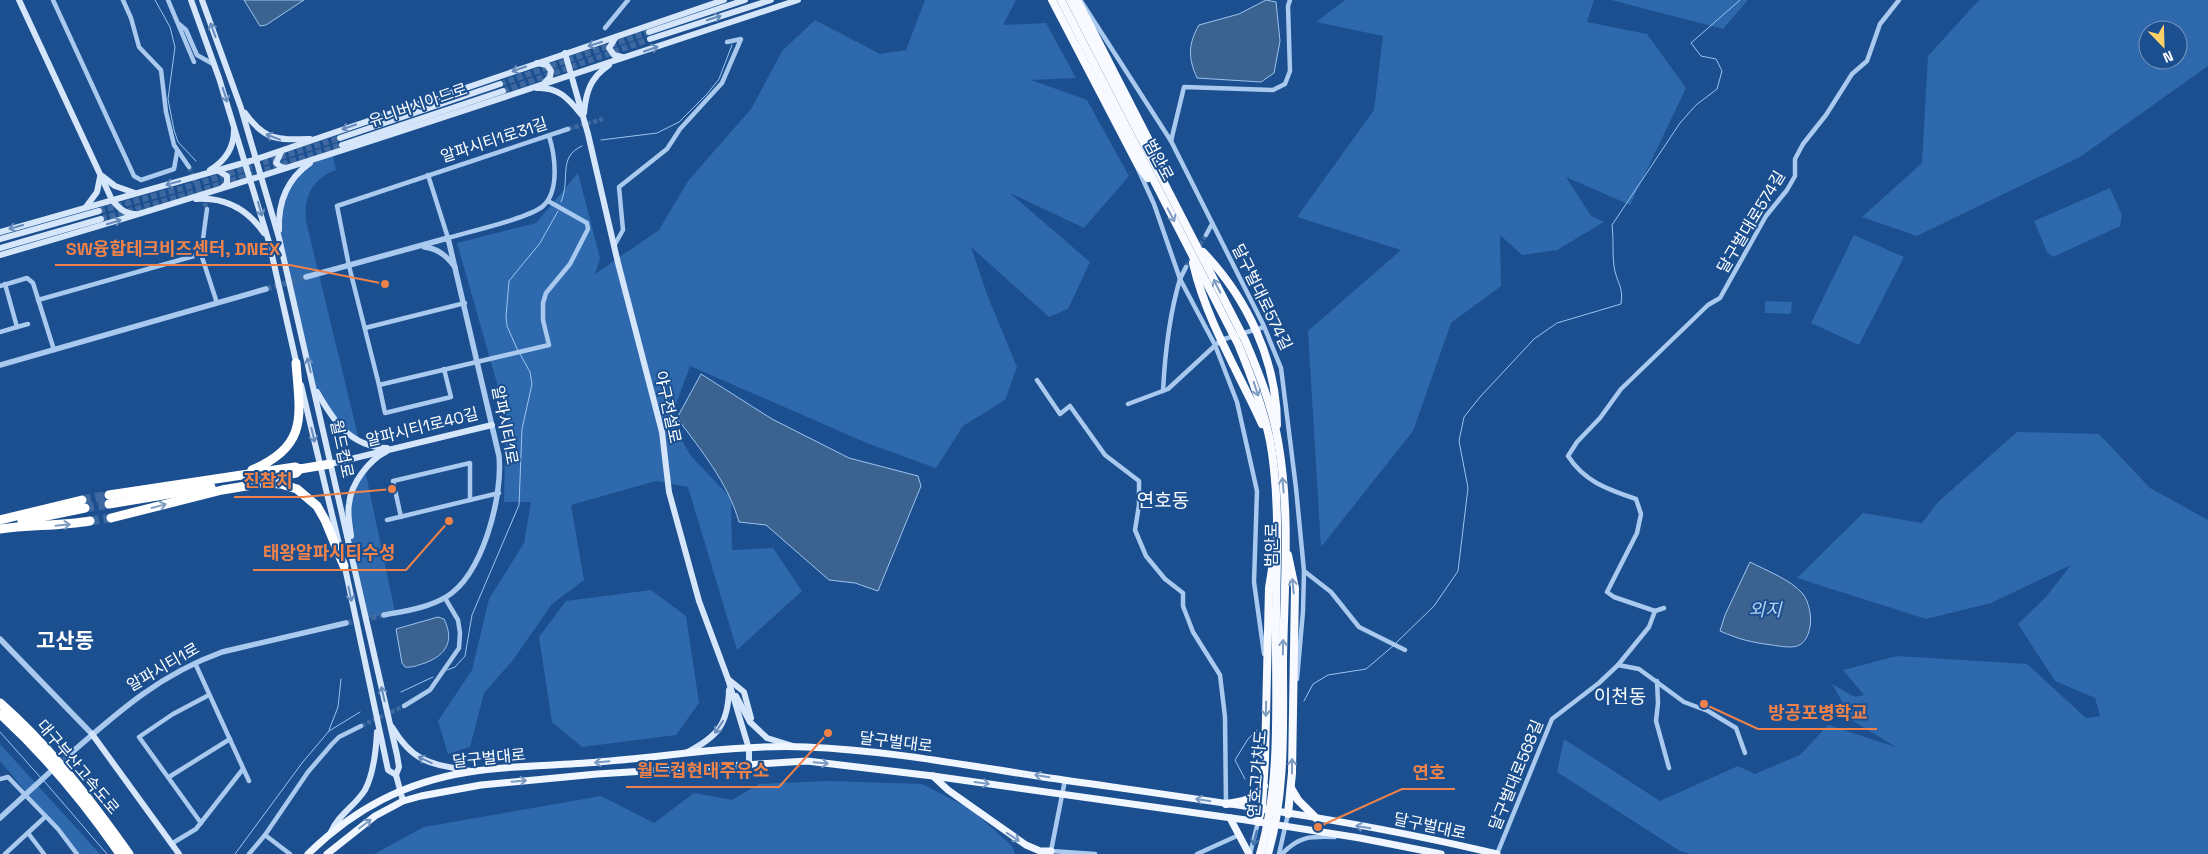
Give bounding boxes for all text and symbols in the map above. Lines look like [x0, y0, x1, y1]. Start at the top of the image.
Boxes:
one-way arrow [705, 13, 721, 23]
north arrow [2138, 20, 2188, 70]
one-way arrow [208, 23, 217, 38]
one-way arrow [587, 39, 603, 49]
one-way arrow [643, 44, 659, 53]
text: N [2160, 47, 2176, 67]
one-way arrow [512, 65, 527, 74]
street label: 유니버시아드로 [366, 78, 470, 132]
one-way arrow [220, 87, 230, 103]
street label: 알파시티1로31길 [438, 113, 550, 167]
one-way arrow [341, 123, 357, 133]
one-way arrow [266, 132, 281, 141]
street label: 범안로 [1139, 136, 1179, 185]
street label: 달구벌대로574길 [1712, 167, 1790, 277]
one-way arrow [165, 179, 181, 189]
one-way arrow [255, 201, 265, 217]
one-way arrow [1167, 207, 1177, 221]
one-way arrow [106, 217, 122, 227]
one-way arrow [9, 222, 25, 232]
callout: SW융합테크비즈센터, DNEX [55, 232, 290, 265]
text: SW융합테크비즈센터, DNEX [66, 237, 281, 260]
street label: 달구벌대로574길 [1227, 240, 1297, 354]
one-way arrow [1212, 278, 1222, 293]
one-way arrow [304, 357, 313, 373]
street label: 야구전설로 [650, 369, 686, 445]
one-way arrow [1251, 381, 1261, 397]
street label: 알파시티1로 [487, 384, 523, 467]
street label: 알파시티1로40길 [364, 403, 480, 451]
street label: 월드컵로 [326, 418, 358, 480]
one-way arrow [309, 427, 318, 443]
callout: 진참치 [234, 464, 303, 497]
text: 진참치 [243, 469, 293, 492]
one-way arrow [1278, 477, 1287, 493]
district label: 연호동 [1137, 488, 1189, 513]
one-way arrow [150, 501, 166, 510]
one-way arrow [54, 520, 70, 530]
street label: 범안로 [1261, 523, 1282, 567]
callout: 태왕알파시티수성 [253, 537, 406, 570]
text: 태왕알파시티수성 [263, 541, 395, 564]
one-way arrow [1289, 578, 1298, 594]
one-way arrow [346, 585, 355, 601]
water label: 외지 [1748, 598, 1783, 621]
district label: 고산동 [36, 627, 94, 654]
street label: 알파시티1로 [123, 638, 203, 696]
one-way arrow [1279, 639, 1288, 655]
district label: 이천동 [1594, 684, 1646, 709]
one-way arrow [377, 686, 387, 702]
callout: 방공포병학교 [1758, 696, 1877, 729]
one-way arrow [1261, 700, 1271, 717]
text: 방공포병학교 [1768, 701, 1868, 724]
street label: 대구부산고속도로 [32, 715, 124, 819]
street label: 달구벌대로568길 [1484, 717, 1548, 833]
one-way arrow [714, 720, 724, 734]
street label: 달구벌대로 [858, 727, 934, 757]
street label: 연호고가차도 [1243, 729, 1271, 819]
street label: 달구벌대로 [451, 744, 527, 772]
callout: 월드컵현대주유소 [626, 754, 779, 787]
one-way arrow [418, 755, 433, 764]
callout: 연호 [1402, 756, 1455, 789]
one-way arrow [595, 757, 611, 767]
one-way arrow [813, 758, 829, 767]
one-way arrow [1287, 758, 1297, 774]
text: 월드컵현대주유소 [637, 759, 769, 782]
text: 연호 [1412, 761, 1446, 784]
one-way arrow [1035, 771, 1051, 781]
one-way arrow [511, 777, 527, 786]
one-way arrow [974, 778, 990, 788]
one-way arrow [1195, 795, 1211, 805]
street label: 달구벌대로 [1392, 808, 1468, 844]
one-way arrow [358, 818, 371, 829]
one-way arrow [1356, 821, 1372, 831]
one-way arrow [1250, 830, 1259, 846]
one-way arrow [1006, 832, 1020, 843]

